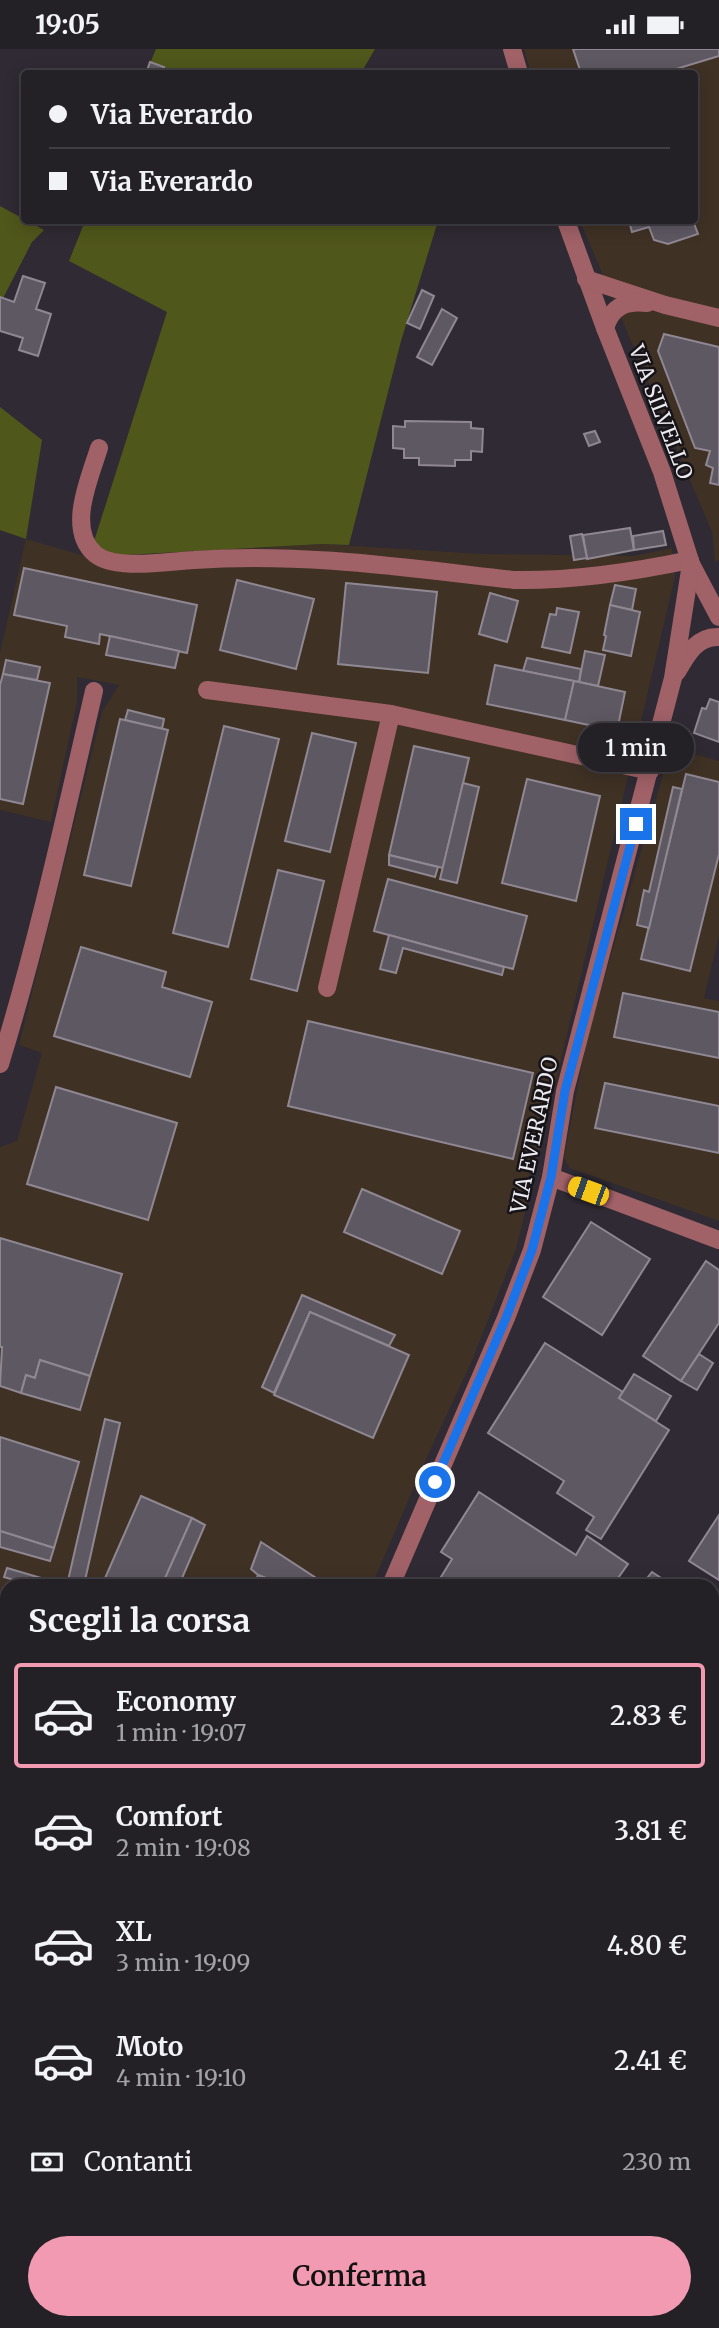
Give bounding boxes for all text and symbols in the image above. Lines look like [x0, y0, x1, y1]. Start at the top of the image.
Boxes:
text: 19:05 [35, 8, 100, 41]
text: Via Everardo [91, 98, 253, 131]
text: Via Everardo [91, 165, 253, 198]
street label: VIA SILVELLO [623, 340, 699, 483]
callout: 1 min [578, 723, 694, 771]
text: 1 min [605, 733, 667, 762]
route end [620, 808, 652, 840]
street label: VIA EVERARDO [504, 1054, 564, 1217]
car [565, 1174, 612, 1208]
route start [419, 1466, 451, 1498]
text: Scegli la corsa [28, 1601, 250, 1641]
icon: car [32, 1684, 95, 1747]
text: Economy [116, 1685, 236, 1718]
text: 2.83 € [610, 1699, 687, 1732]
text: 1 min · 19:07 [116, 1718, 246, 1747]
icon: car [32, 1799, 95, 1862]
text: Comfort [116, 1800, 222, 1833]
text: 3.81 € [614, 1814, 687, 1847]
text: 2 min · 19:08 [116, 1833, 251, 1862]
icon: car [32, 1914, 95, 1977]
text: XL [116, 1915, 152, 1948]
text: 4.80 € [607, 1929, 687, 1962]
text: 3 min · 19:09 [116, 1948, 250, 1977]
icon: car [32, 2029, 95, 2092]
text: Moto [116, 2030, 183, 2063]
text: 2.41 € [614, 2044, 687, 2077]
text: 4 min · 19:10 [116, 2063, 246, 2092]
icon: cash [28, 2143, 66, 2181]
text: Contanti [84, 2145, 192, 2178]
text: 230 m [622, 2147, 691, 2176]
button: Conferma [28, 2236, 691, 2316]

